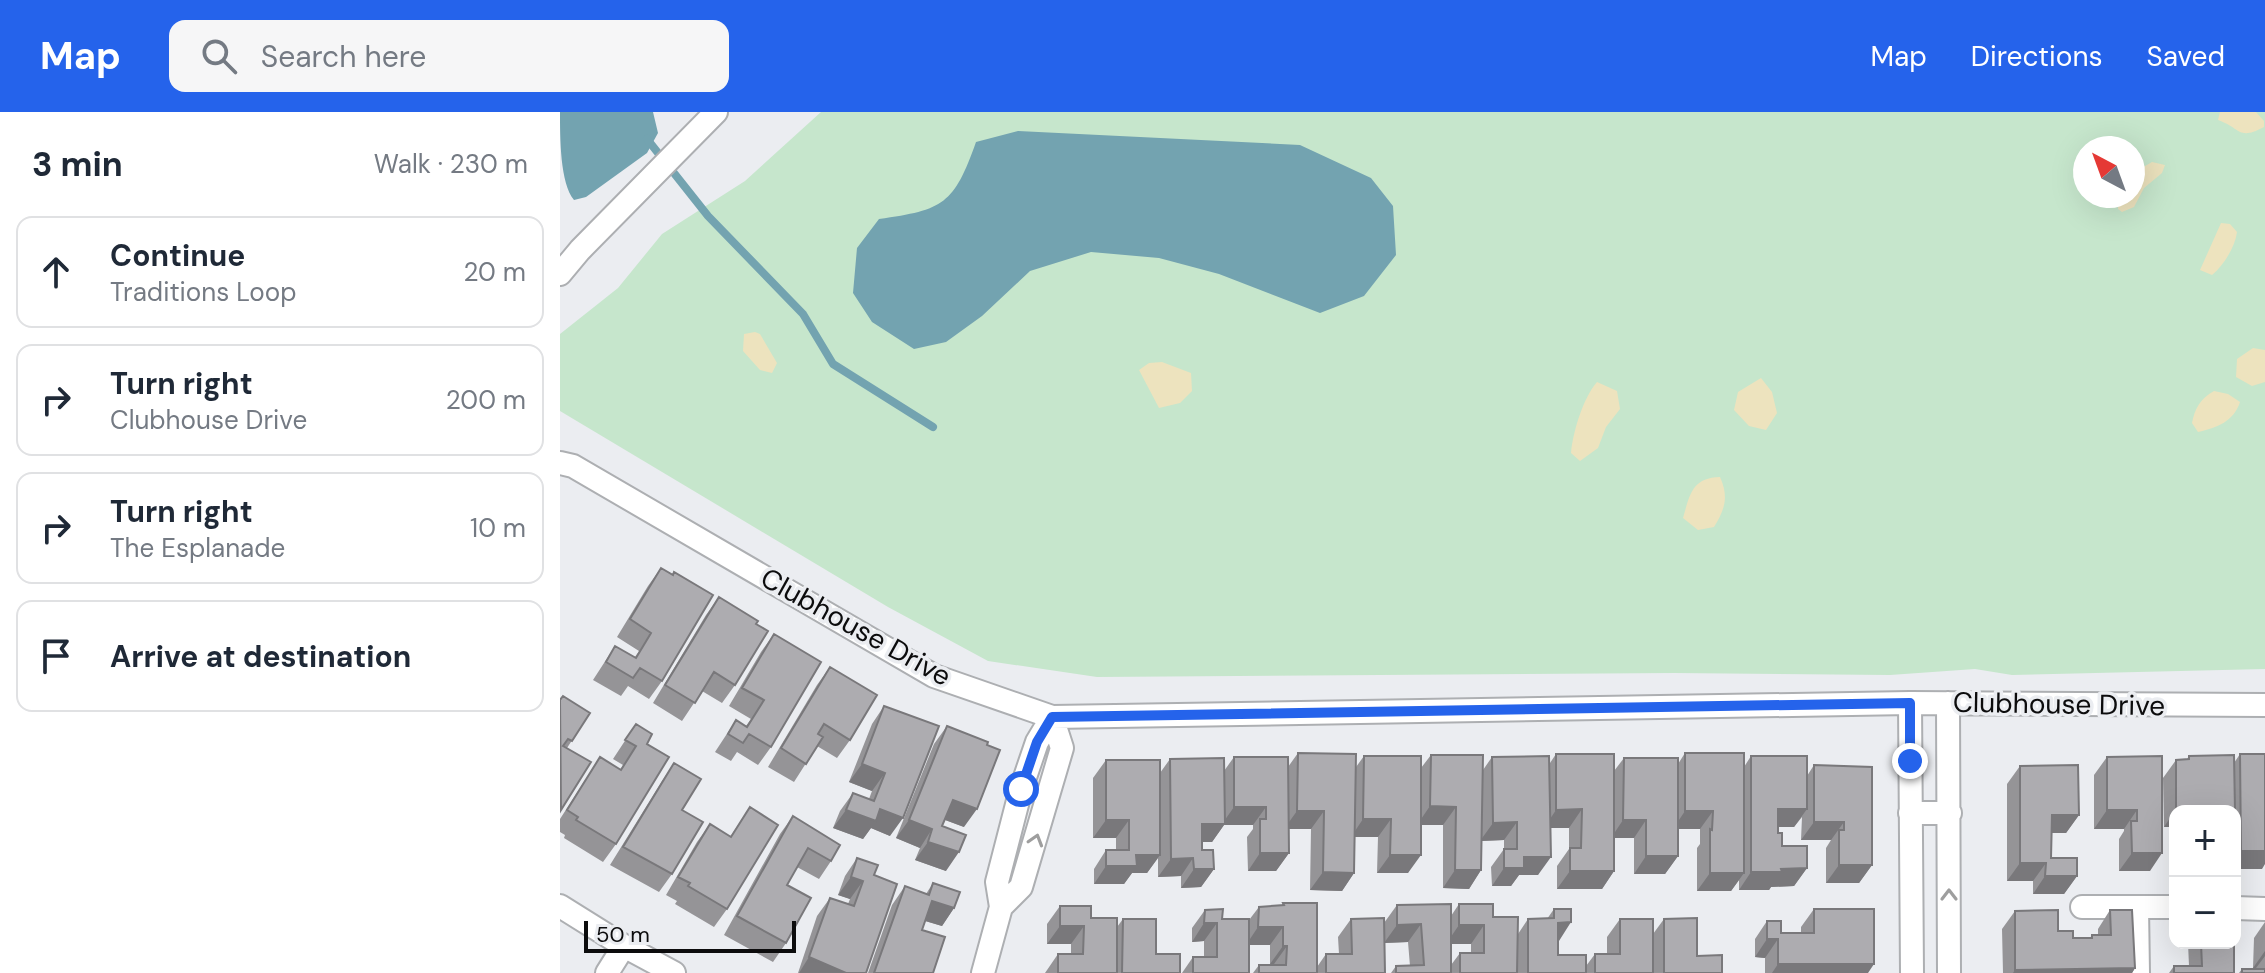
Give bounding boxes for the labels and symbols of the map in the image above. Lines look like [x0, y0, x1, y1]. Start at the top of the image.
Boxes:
north arrow [2073, 136, 2145, 208]
street label: Clubhouse Drive [754, 559, 958, 695]
street label: Clubhouse Drive [1953, 684, 2165, 724]
route end [1892, 743, 1928, 779]
route start [1003, 771, 1039, 807]
one-way arrow [1027, 833, 1043, 847]
one-way arrow [1941, 888, 1958, 901]
scale bar [584, 917, 796, 953]

